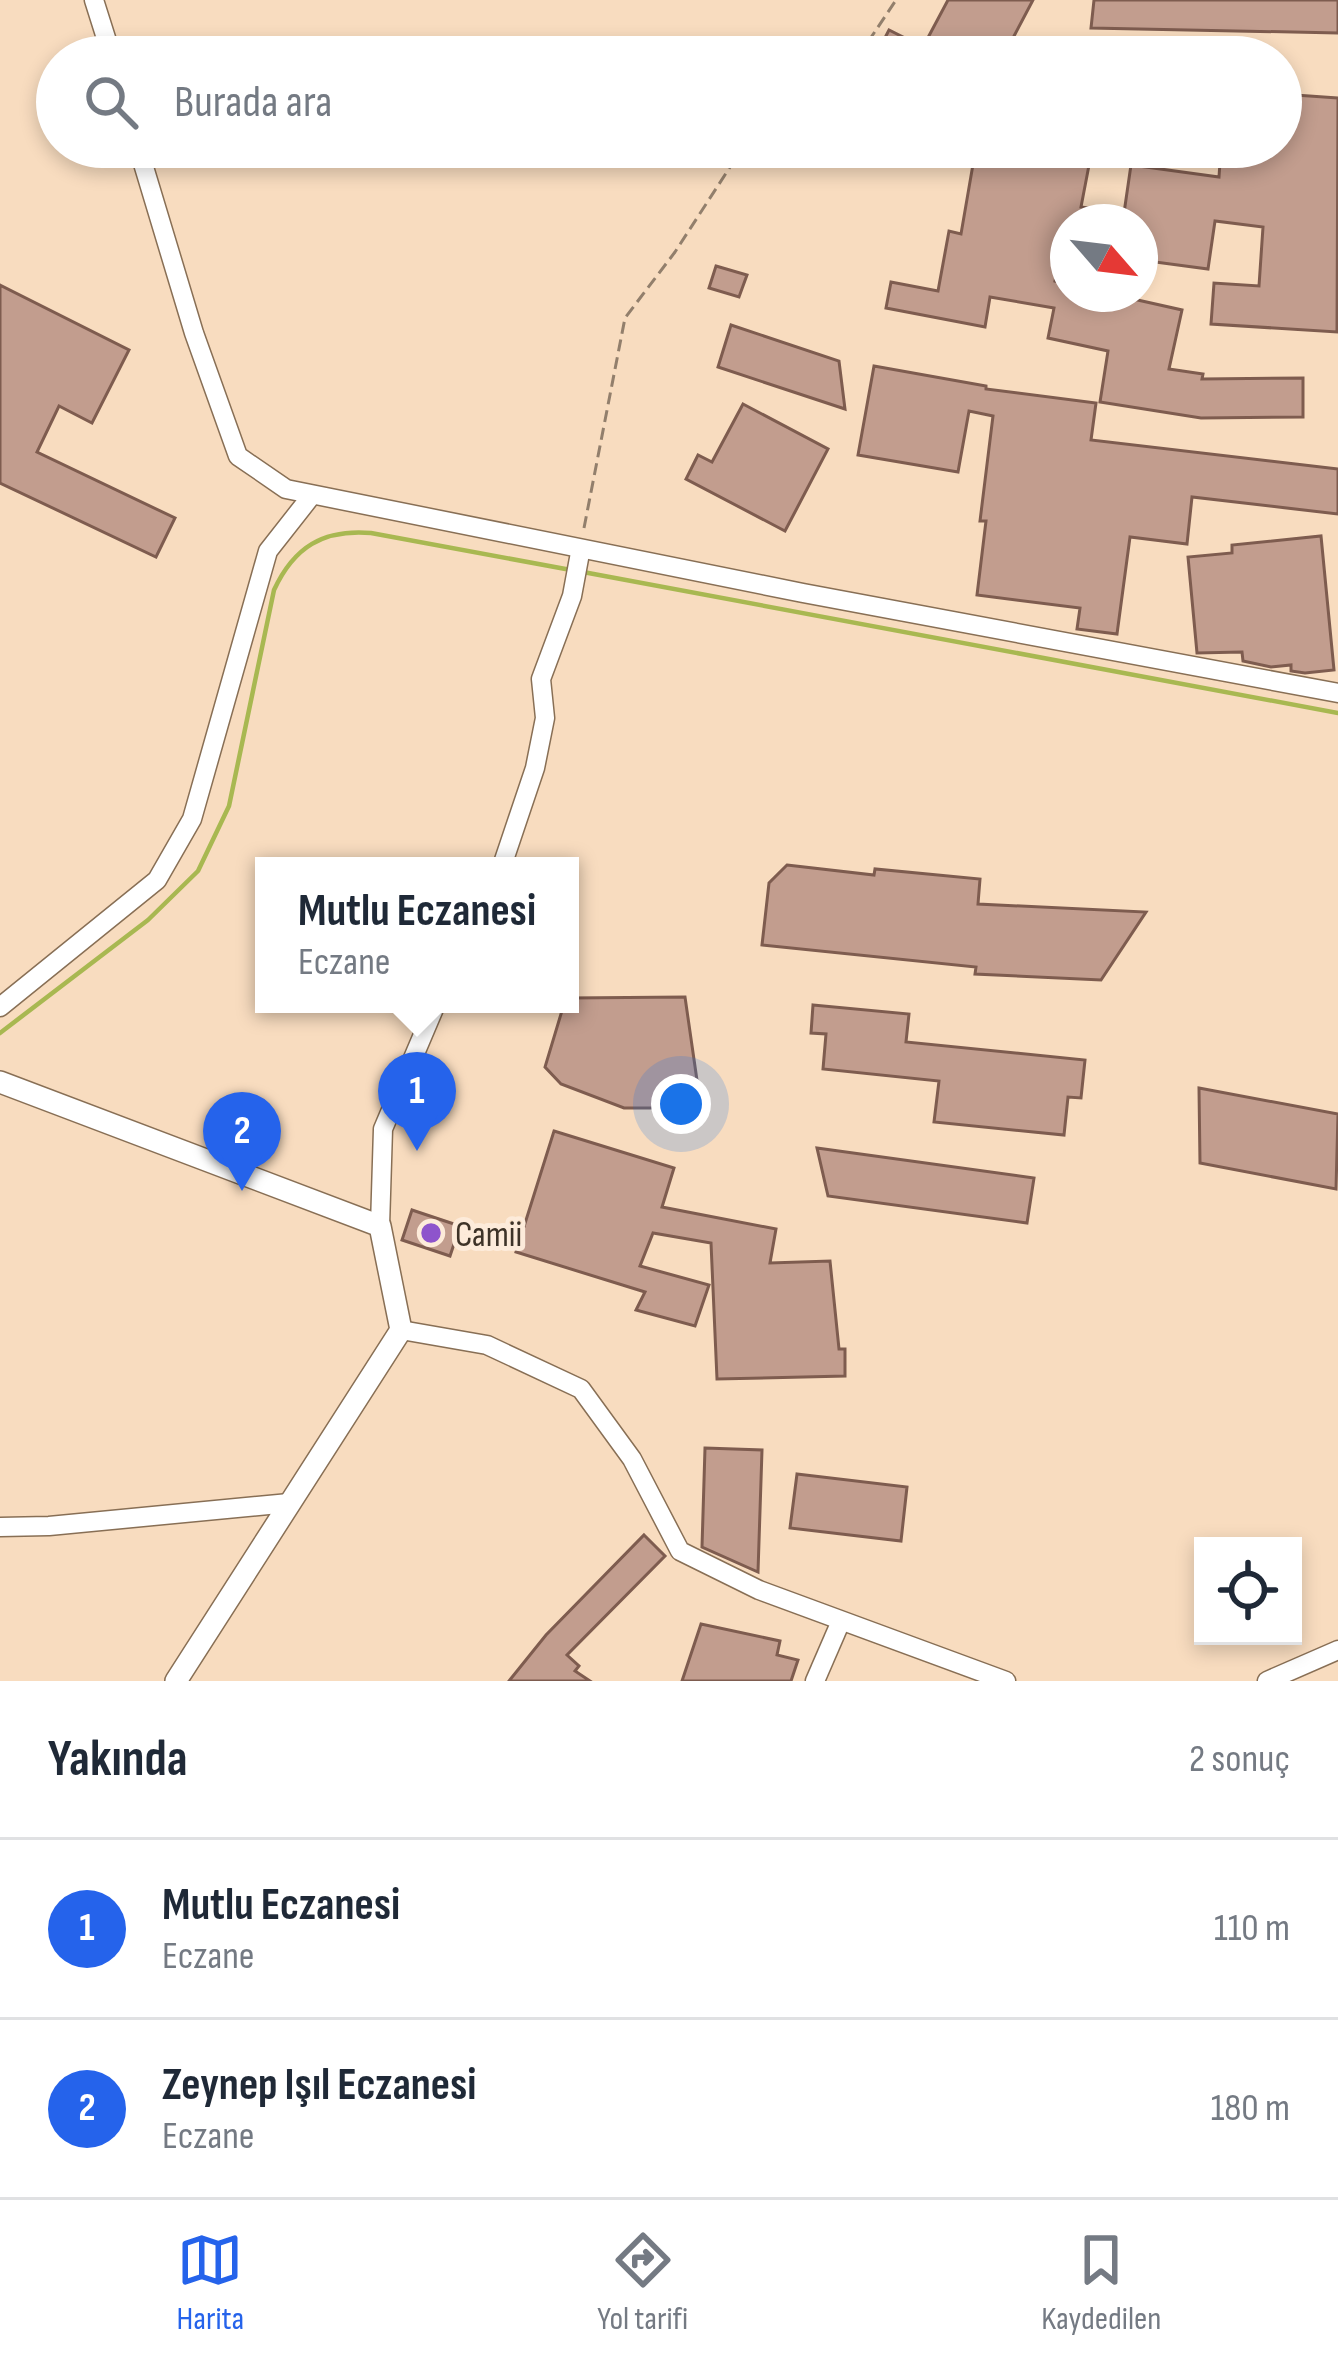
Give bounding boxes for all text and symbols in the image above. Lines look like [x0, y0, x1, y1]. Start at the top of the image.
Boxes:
search box [36, 36, 1302, 168]
icon: search [78, 69, 144, 135]
text: Burada ara [174, 75, 332, 130]
north arrow [1050, 204, 1158, 312]
popup [255, 857, 579, 1013]
text: Mutlu Eczanesi [298, 884, 536, 939]
text: Eczane [298, 939, 391, 986]
pin: 1 [378, 1052, 456, 1151]
your location [651, 1074, 711, 1134]
pin: 2 [203, 1092, 281, 1191]
place label: Camii [455, 1214, 522, 1257]
marker: Camii [418, 1220, 444, 1246]
map controls [1194, 1537, 1302, 1645]
button: locate [1194, 1537, 1302, 1645]
text: Yakında [48, 1729, 188, 1790]
text: 2 sonuç [1189, 1736, 1290, 1783]
text: Mutlu Eczanesi [162, 1878, 400, 1933]
text: 1 [79, 1905, 95, 1952]
text: 110 m [1214, 1905, 1290, 1952]
text: Eczane [162, 1933, 255, 1980]
text: Zeynep Işıl Eczanesi [162, 2058, 476, 2113]
text: 2 [78, 2085, 96, 2132]
text: 180 m [1211, 2085, 1290, 2132]
text: Eczane [162, 2113, 255, 2160]
tab: Harita [177, 2227, 244, 2339]
tab: Yol tarifi [597, 2227, 688, 2339]
tab: Kaydedilen [1041, 2227, 1161, 2339]

